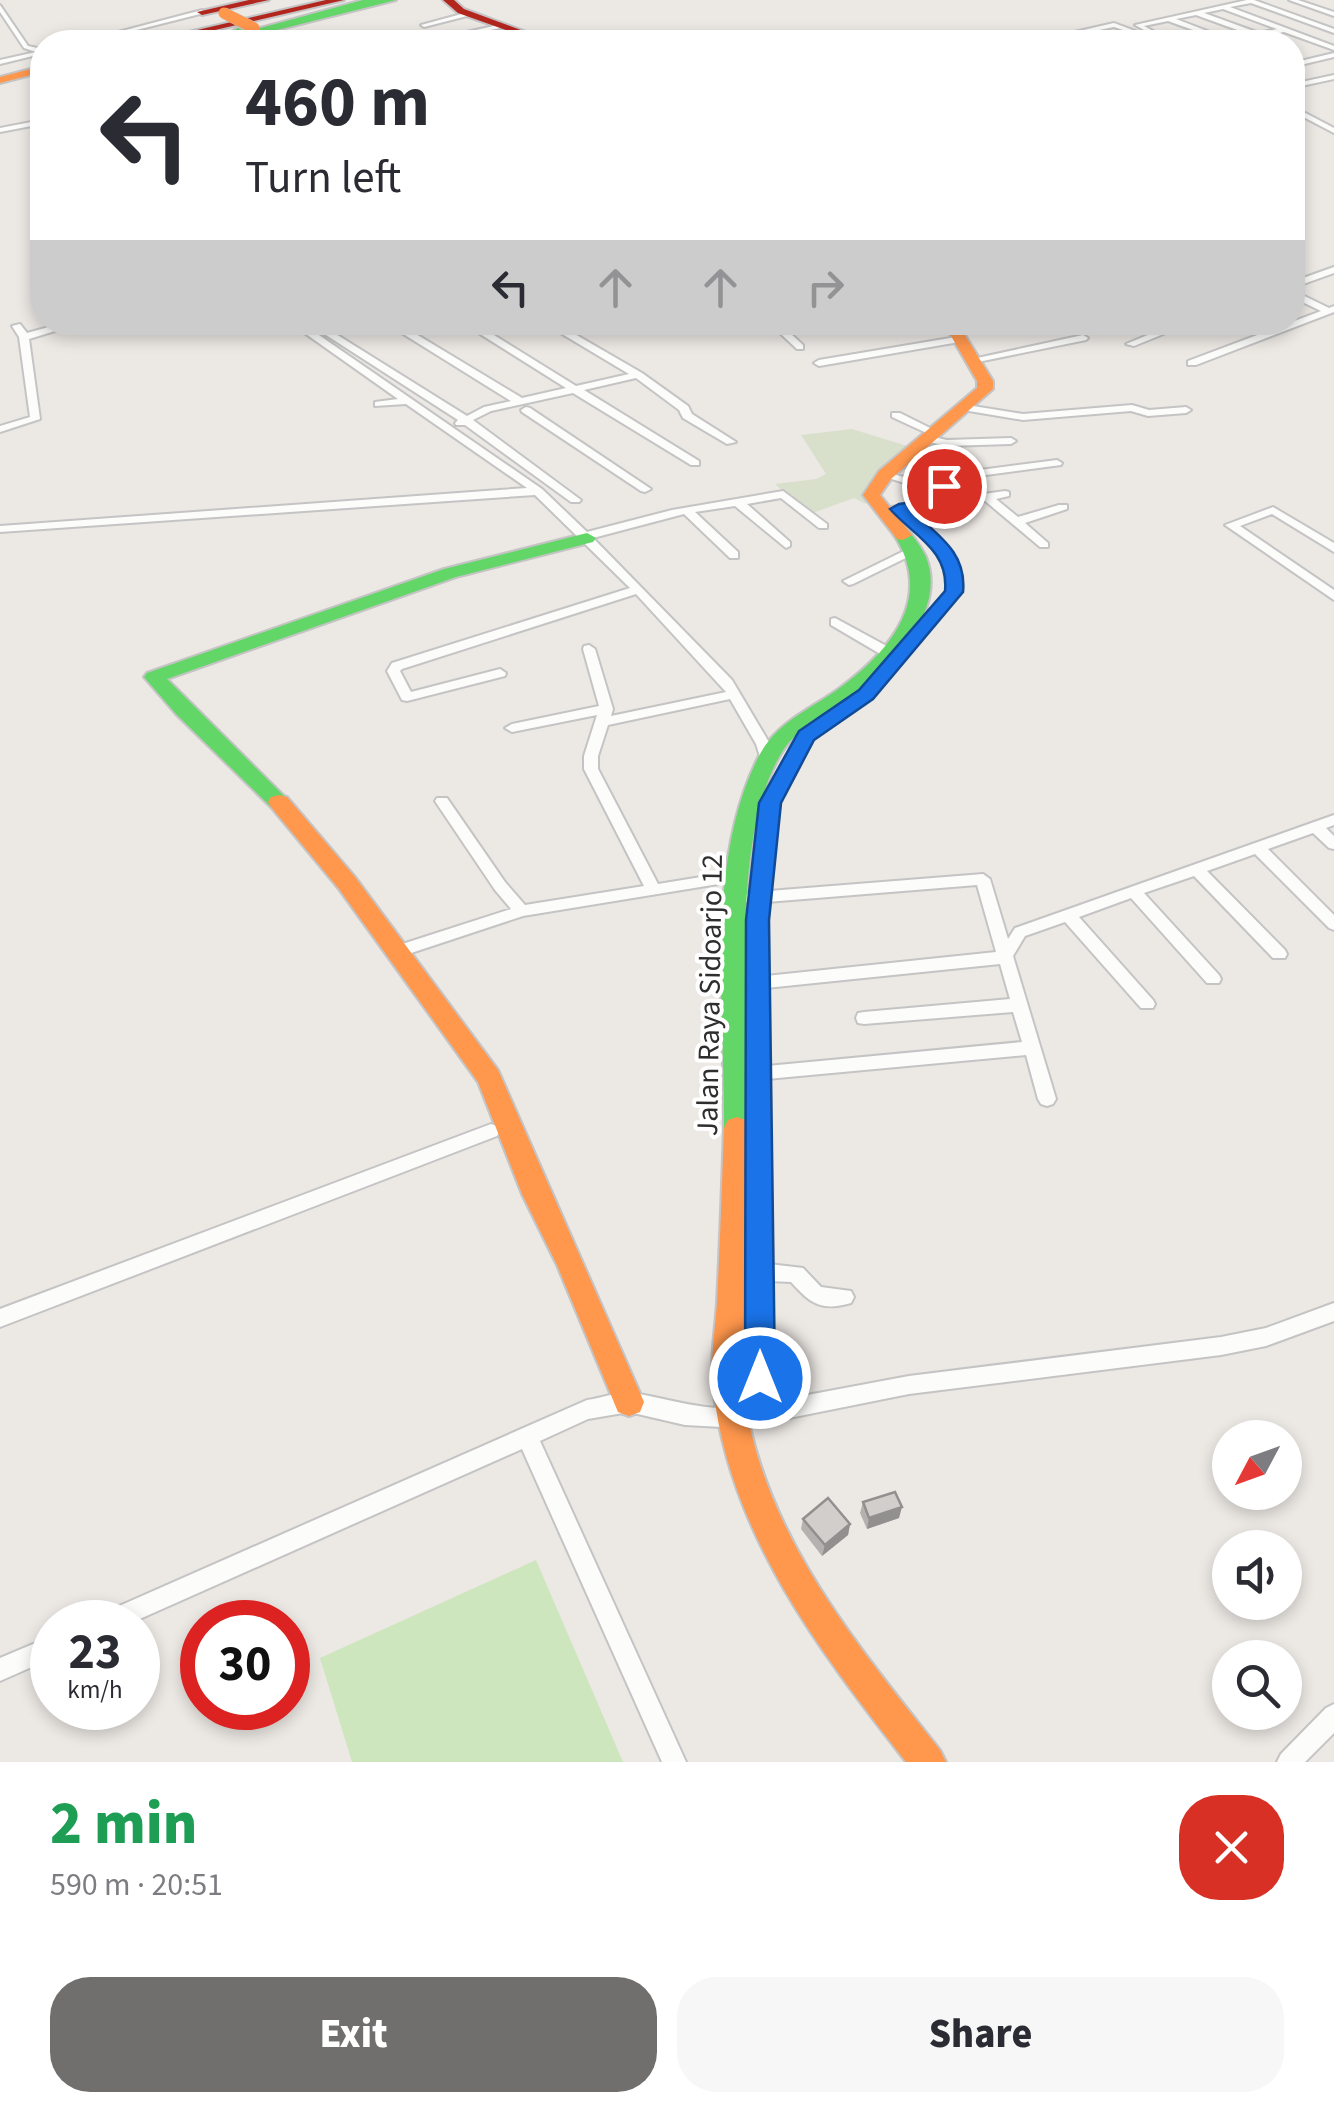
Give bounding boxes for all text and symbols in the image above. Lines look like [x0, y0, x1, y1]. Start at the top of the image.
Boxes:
text: 460 m [245, 53, 430, 153]
icon: left [80, 70, 210, 200]
text: Turn left [245, 146, 401, 210]
icon: left [483, 260, 538, 315]
icon: ahead [588, 260, 643, 315]
icon: ahead [693, 260, 748, 315]
icon: right [798, 260, 853, 315]
pin [902, 444, 987, 529]
icon: arrive [917, 459, 972, 514]
street label: Jalan Raya Sidoarjo 12 [686, 854, 734, 1136]
position arrow [708, 1326, 812, 1430]
north arrow [1212, 1420, 1302, 1510]
map controls [1212, 1420, 1302, 1730]
button: sound [1212, 1530, 1302, 1620]
speed limit sign: 30 [180, 1600, 310, 1730]
text: 23 [69, 1617, 121, 1688]
button: search [1212, 1640, 1302, 1730]
text: km/h [67, 1672, 123, 1708]
text: 2 min [50, 1782, 197, 1867]
button: close [1179, 1795, 1284, 1900]
text: 590 m · 20:51 [50, 1862, 223, 1908]
button: Exit [50, 1977, 657, 2092]
button: Share [677, 1977, 1284, 2092]

